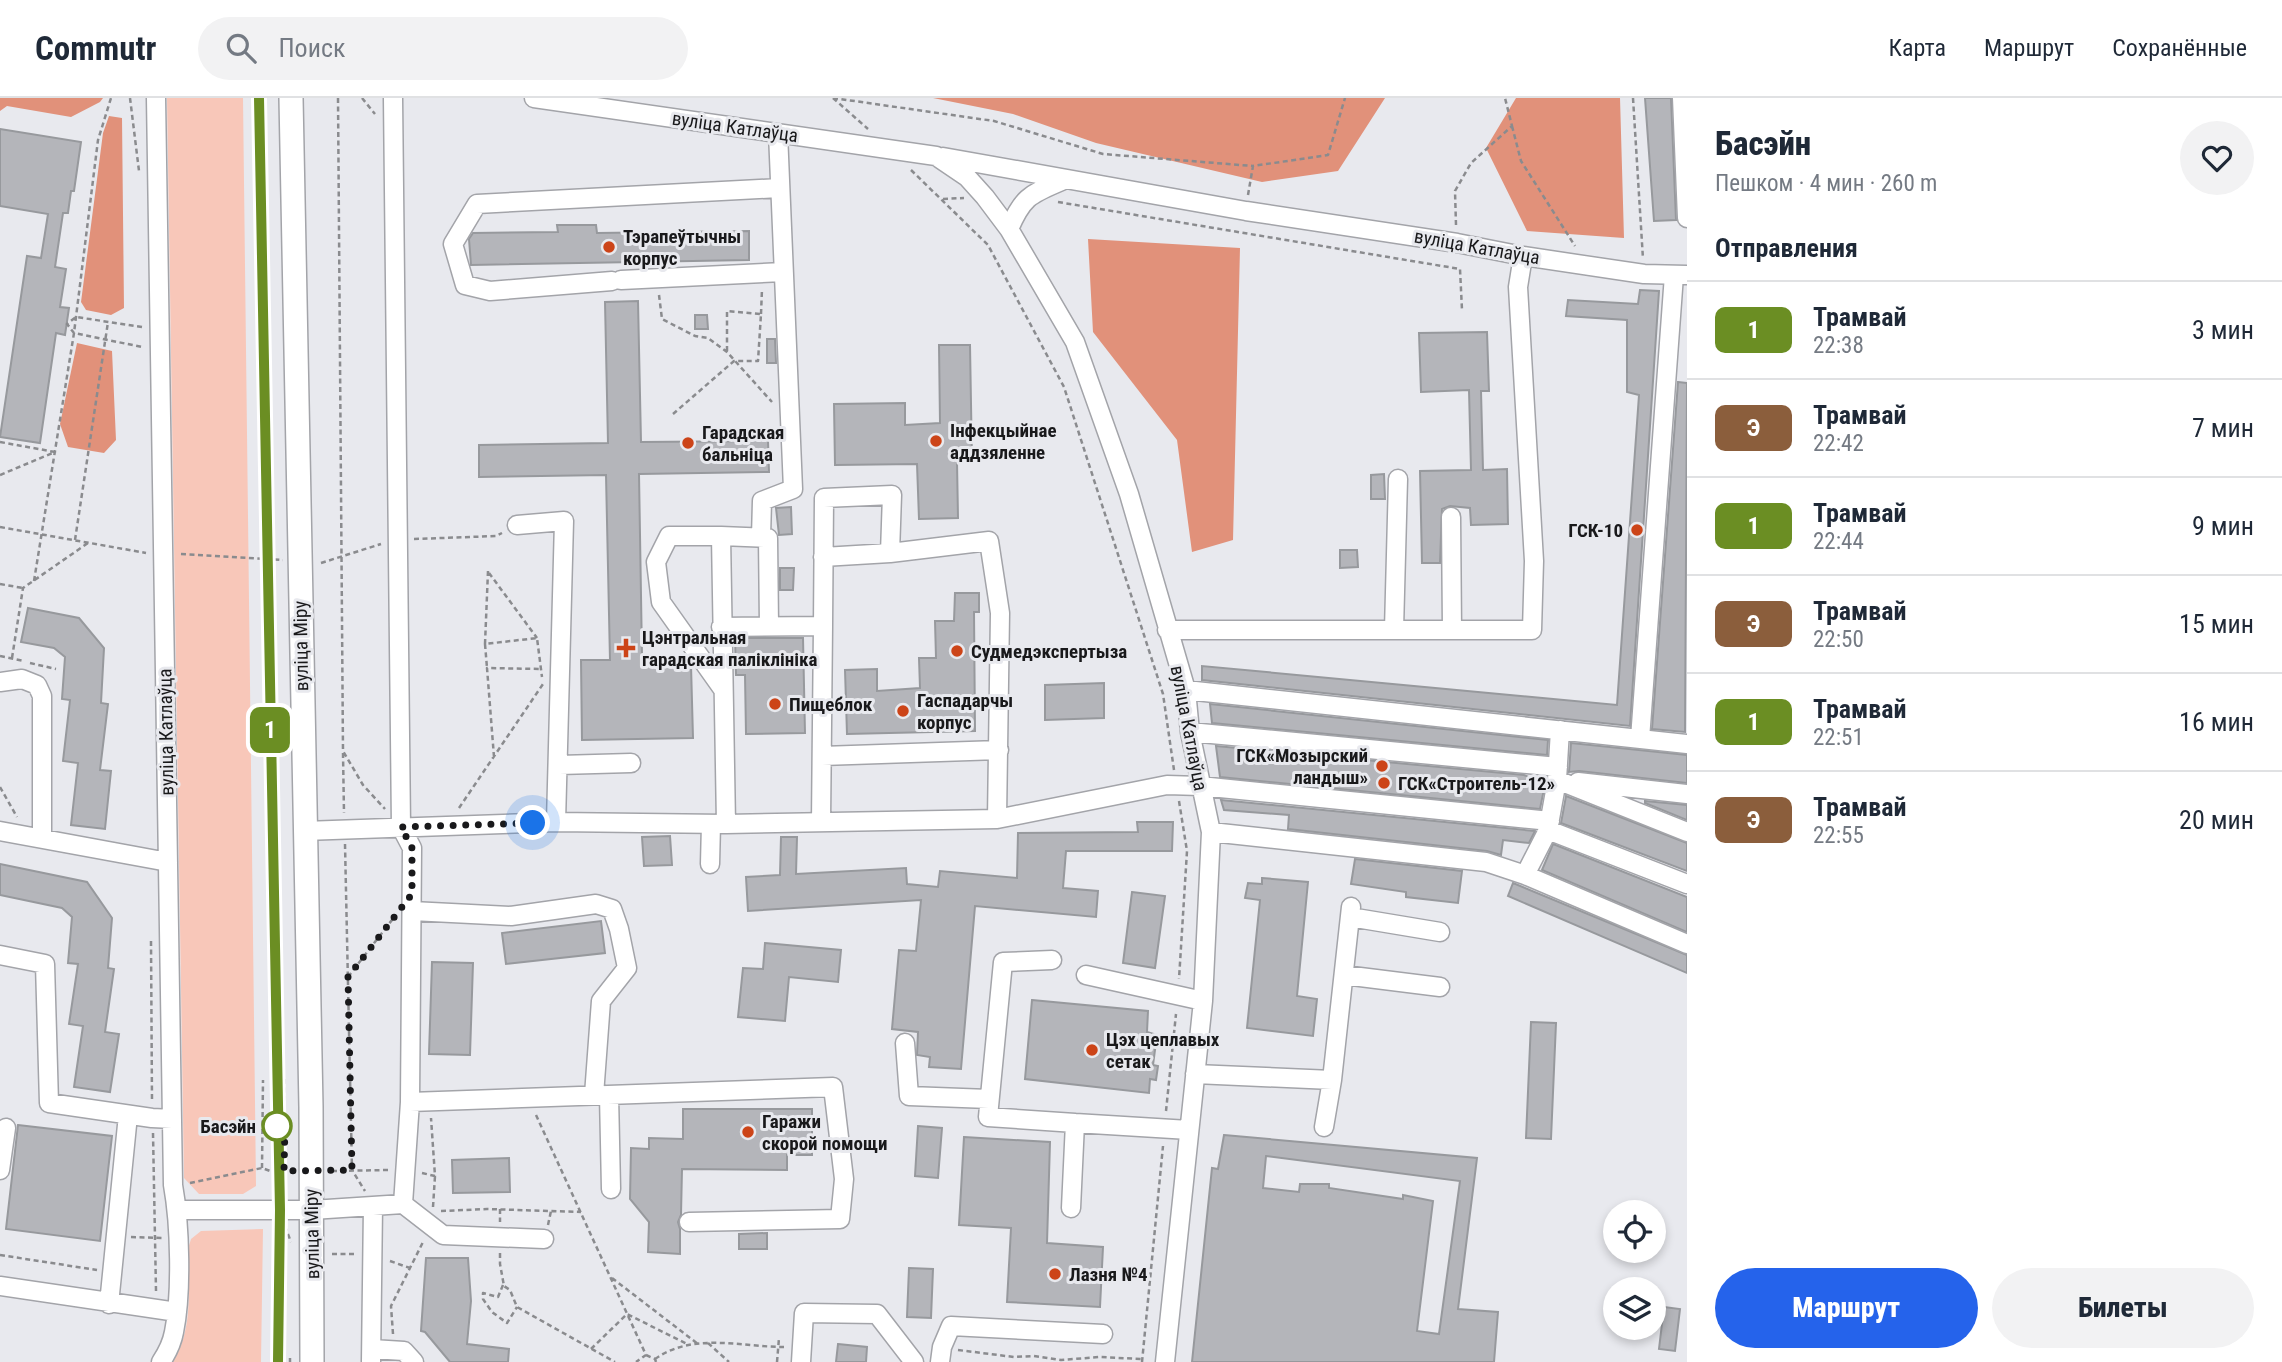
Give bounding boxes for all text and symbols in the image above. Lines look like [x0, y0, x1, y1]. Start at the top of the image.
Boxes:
search box [198, 17, 688, 80]
text: Commutr [35, 29, 156, 68]
icon: search [222, 29, 260, 67]
text: Поиск [278, 33, 345, 63]
text: Карта [1889, 34, 1946, 62]
text: Маршрут [1984, 34, 2074, 62]
text: Сохранённые [2112, 34, 2247, 62]
street label: вуліца Катлаўца [670, 107, 800, 147]
button: heart [2180, 121, 2254, 195]
text: Басэйн [1715, 124, 1811, 163]
text: Пешком · 4 мин · 260 m [1715, 170, 1937, 197]
place label: Тэрапеўтычны корпус [623, 225, 741, 270]
street label: вуліца Катлаўца [1412, 225, 1542, 269]
text: Отправления [1715, 233, 1858, 263]
marker: Тэрапеўтычны корпус [601, 239, 617, 255]
text: Трамвай [1813, 302, 1907, 332]
text: 3 мин [2192, 315, 2254, 345]
text: 1 [1747, 316, 1760, 344]
text: 22:38 [1813, 332, 1864, 359]
text: Трамвай [1813, 400, 1907, 430]
text: 7 мин [2192, 413, 2254, 443]
text: Э [1747, 414, 1760, 442]
place label: Інфекцыйнае аддзяленне [950, 419, 1057, 464]
place label: Гарадская бальніца [702, 421, 784, 466]
text: 22:42 [1813, 430, 1864, 457]
marker: Інфекцыйнае аддзяленне [928, 433, 944, 449]
marker: Гарадская бальніца [680, 435, 696, 451]
text: Трамвай [1813, 498, 1907, 528]
text: 9 мин [2192, 511, 2254, 541]
text: 1 [1747, 512, 1760, 540]
place label: ГСК-10 [1568, 519, 1623, 542]
marker: ГСК-10 [1629, 522, 1645, 538]
text: 22:44 [1813, 528, 1864, 555]
text: Трамвай [1813, 596, 1907, 626]
street label: вуліца Міру [289, 601, 313, 691]
text: 15 мин [2179, 609, 2254, 639]
text: Э [1747, 610, 1760, 638]
place label: Цэнтральная гарадская паліклініка [642, 626, 818, 671]
text: 22:50 [1813, 626, 1864, 653]
marker: Цэнтральная гарадская паліклініка [616, 638, 636, 658]
place label: Судмедэкспертыза [971, 640, 1127, 663]
marker: Судмедэкспертыза [949, 643, 965, 659]
street label: вуліца Катлаўца [1166, 663, 1212, 793]
street label: вуліца Катлаўца [153, 668, 179, 796]
place label: Гаспадарчы корпус [917, 689, 1013, 734]
place label: Пищеблок [789, 693, 873, 716]
text: Трамвай [1813, 694, 1907, 724]
marker: Пищеблок [767, 696, 783, 712]
marker: Гаспадарчы корпус [895, 703, 911, 719]
line badge: 1 [247, 707, 293, 753]
text: 16 мин [2179, 707, 2254, 737]
text: 1 [1747, 708, 1760, 736]
text: 1 [264, 716, 276, 744]
text: 22:51 [1813, 724, 1864, 751]
place label: ГСК«Мозырский ландыш» [1236, 744, 1368, 789]
marker: ГСК«Мозырский ландыш» [1374, 758, 1390, 774]
place label: ГСК«Строитель-12» [1398, 772, 1555, 795]
marker: ГСК«Строитель-12» [1376, 775, 1392, 791]
text: Трамвай [1813, 792, 1907, 822]
your location [515, 805, 550, 840]
text: 20 мин [2179, 805, 2254, 835]
text: Э [1747, 806, 1760, 834]
text: 22:55 [1813, 822, 1864, 849]
place label: Цэх цеплавых сетак [1106, 1028, 1220, 1073]
marker: Цэх цеплавых сетак [1084, 1042, 1100, 1058]
place label: Гаражи скорой помощи [762, 1110, 888, 1155]
marker: Басэйн [262, 1111, 292, 1141]
place label: Басэйн [200, 1115, 256, 1138]
marker: Гаражи скорой помощи [740, 1124, 756, 1140]
street label: вуліца Міру [300, 1189, 324, 1279]
map controls [1603, 1200, 1666, 1340]
button: locate [1603, 1200, 1666, 1263]
place label: Лазня №4 [1069, 1263, 1148, 1286]
marker: Лазня №4 [1047, 1266, 1063, 1282]
button: Маршрут [1715, 1268, 1978, 1348]
button: Билеты [1992, 1268, 2254, 1348]
button: layers [1603, 1277, 1666, 1340]

